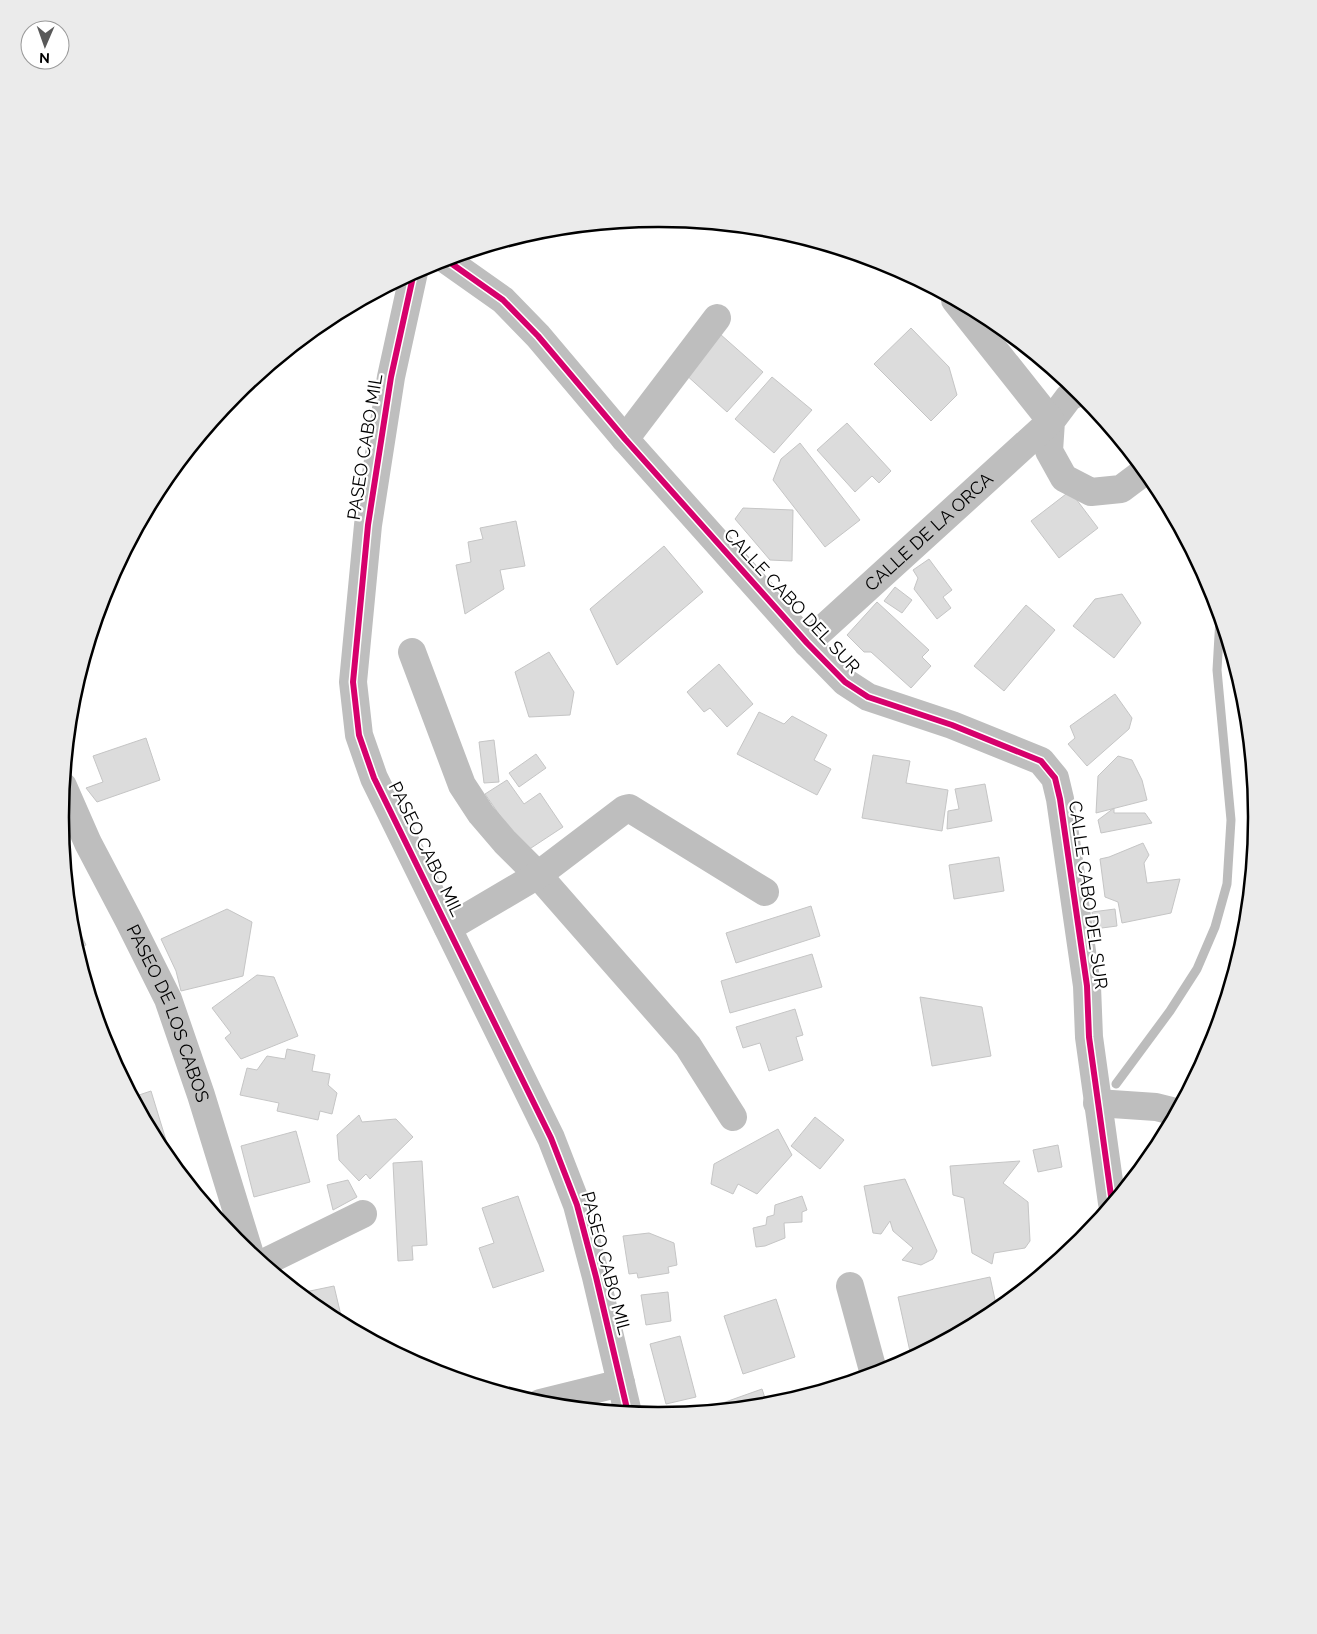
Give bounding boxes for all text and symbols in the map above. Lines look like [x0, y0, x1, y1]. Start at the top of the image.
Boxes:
north arrow [20, 20, 70, 70]
text: N [39, 50, 50, 66]
street label: PASEO CABO MIL [343, 372, 386, 521]
street label: CALLE DE LA ORCA [860, 468, 997, 595]
street label: CALLE CABO DEL SUR [720, 524, 865, 677]
street label: PASEO CABO MIL [385, 778, 468, 920]
street label: CALLE CABO DEL SUR [1065, 799, 1112, 991]
street label: PASEO DE LOS CABOS [122, 921, 214, 1105]
street label: PASEO CABO MIL [577, 1189, 636, 1337]

